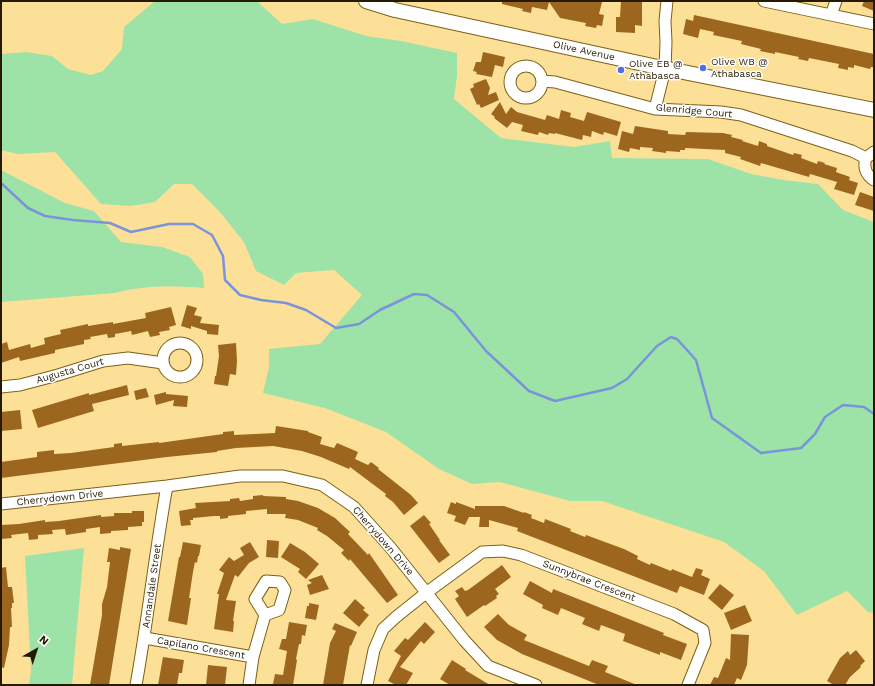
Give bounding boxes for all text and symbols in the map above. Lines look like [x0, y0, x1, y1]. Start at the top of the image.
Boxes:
street label: Olive Avenue [552, 39, 616, 63]
place label: Olive WB @ Athabasca [711, 56, 768, 80]
place label: Olive EB @ Athabasca [629, 58, 682, 82]
marker: Olive WB @ Athabasca [698, 63, 708, 73]
marker: Olive EB @ Athabasca [616, 65, 626, 75]
street label: Glenridge Court [655, 102, 733, 120]
street label: Augusta Court [35, 356, 105, 386]
street label: Cherrydown Drive [16, 487, 104, 509]
street label: Cherrydown Drive [350, 504, 416, 578]
street label: Annandale Street [140, 543, 164, 629]
street label: Sunnybrae Crescent [541, 558, 637, 604]
north arrow [16, 630, 56, 670]
text: N [37, 633, 51, 648]
street label: Capilano Crescent [156, 634, 246, 662]

